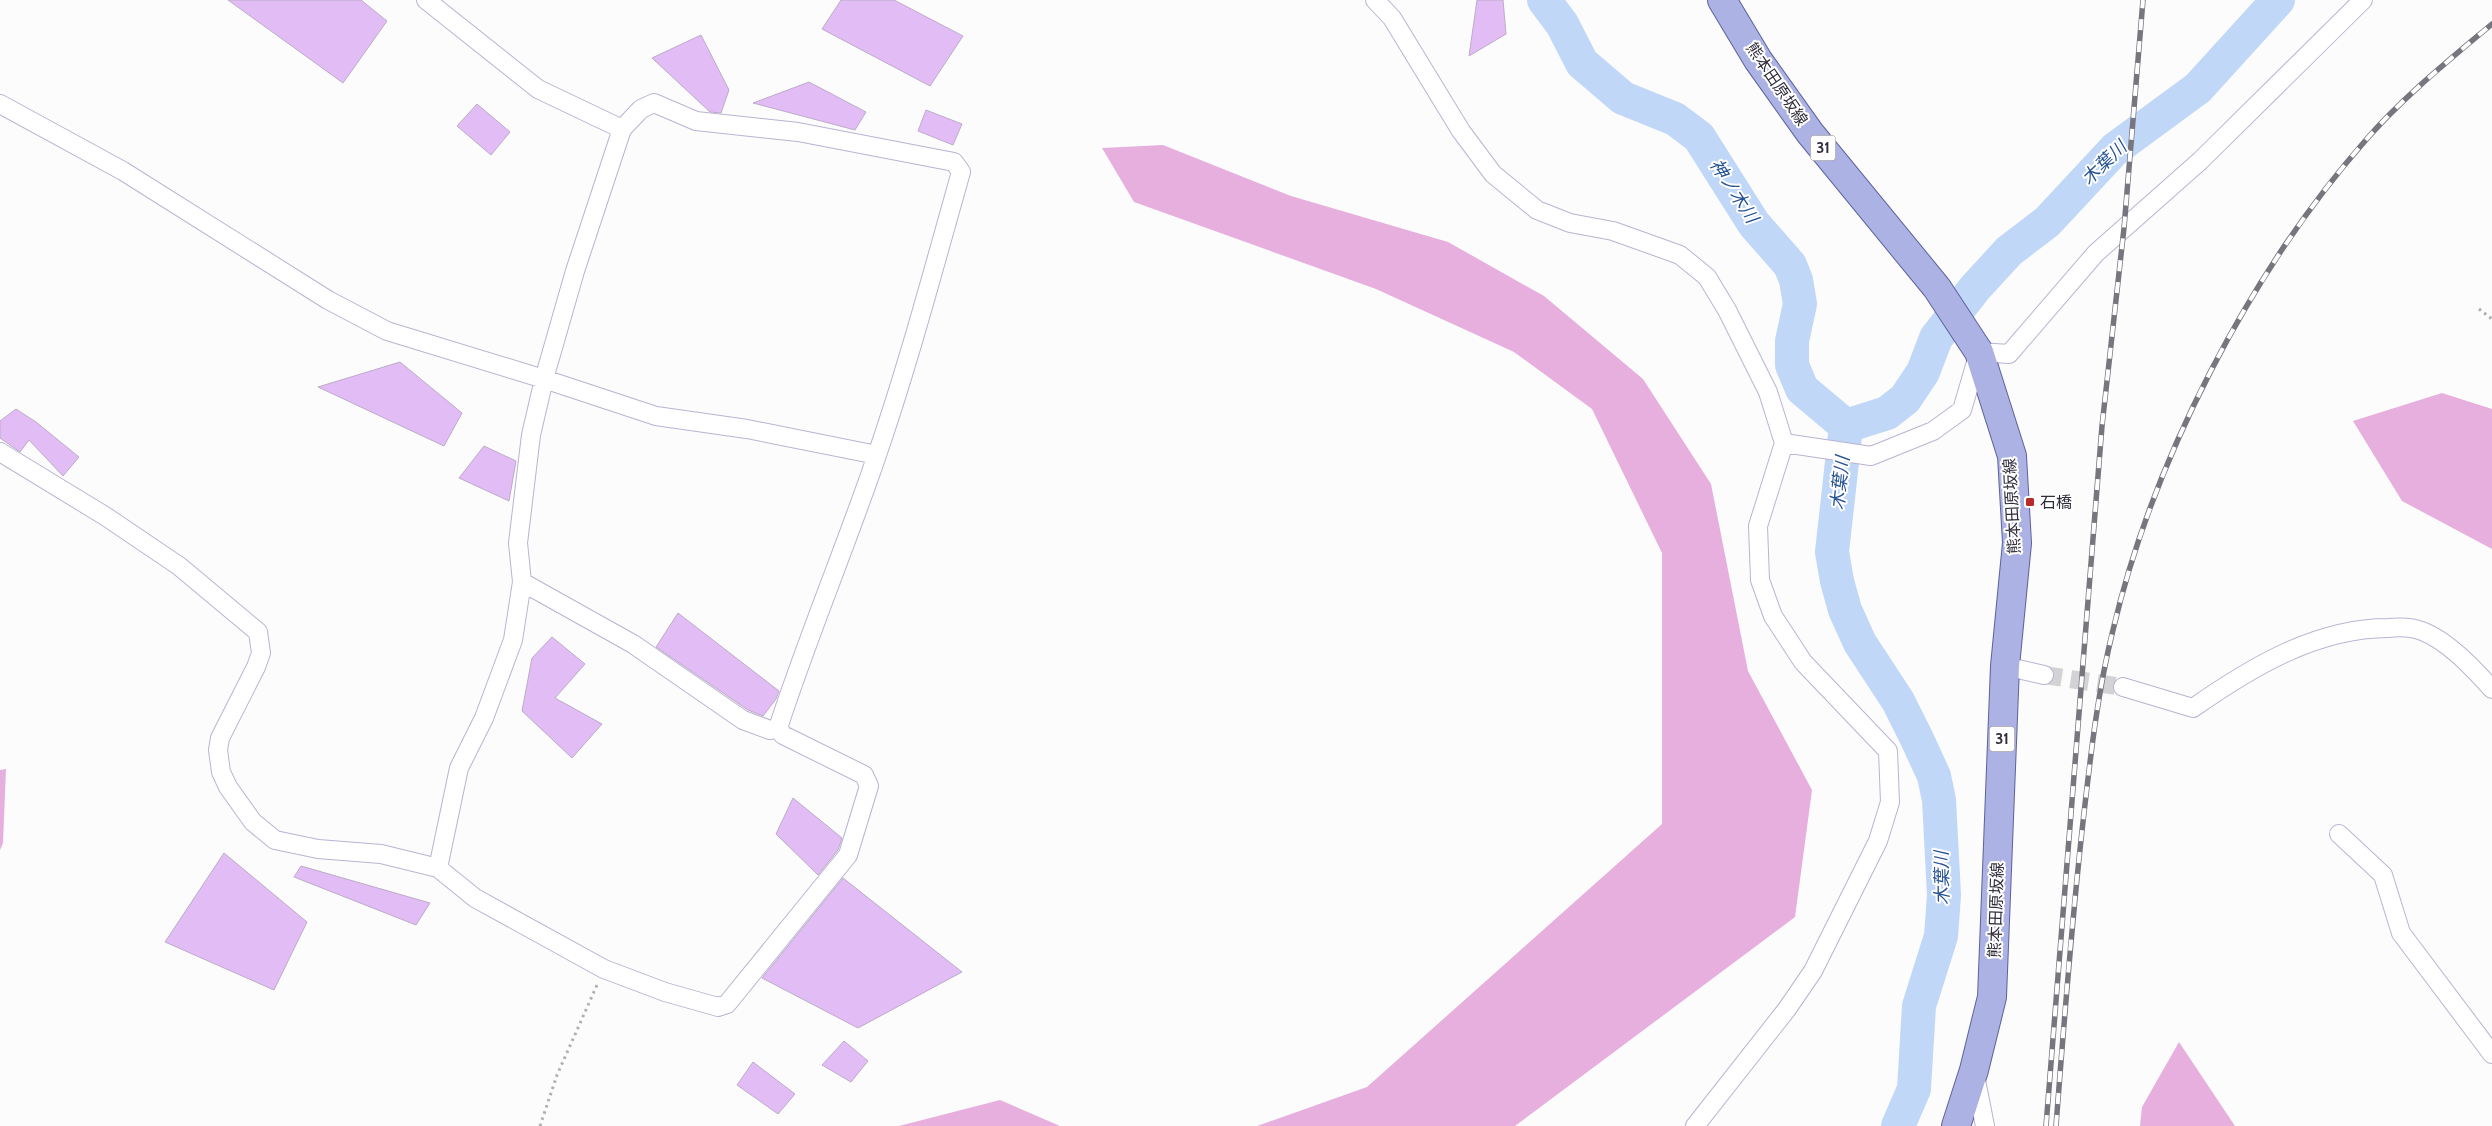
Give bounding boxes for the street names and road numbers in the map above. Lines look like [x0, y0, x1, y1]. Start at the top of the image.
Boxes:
street label: 熊本田原坂線 [1742, 39, 1812, 129]
road number: 31 [1810, 136, 1836, 160]
street label: 熊本田原坂線 [2000, 458, 2024, 554]
road number: 31 [1990, 726, 2014, 752]
street label: 熊本田原坂線 [1985, 862, 2007, 958]

